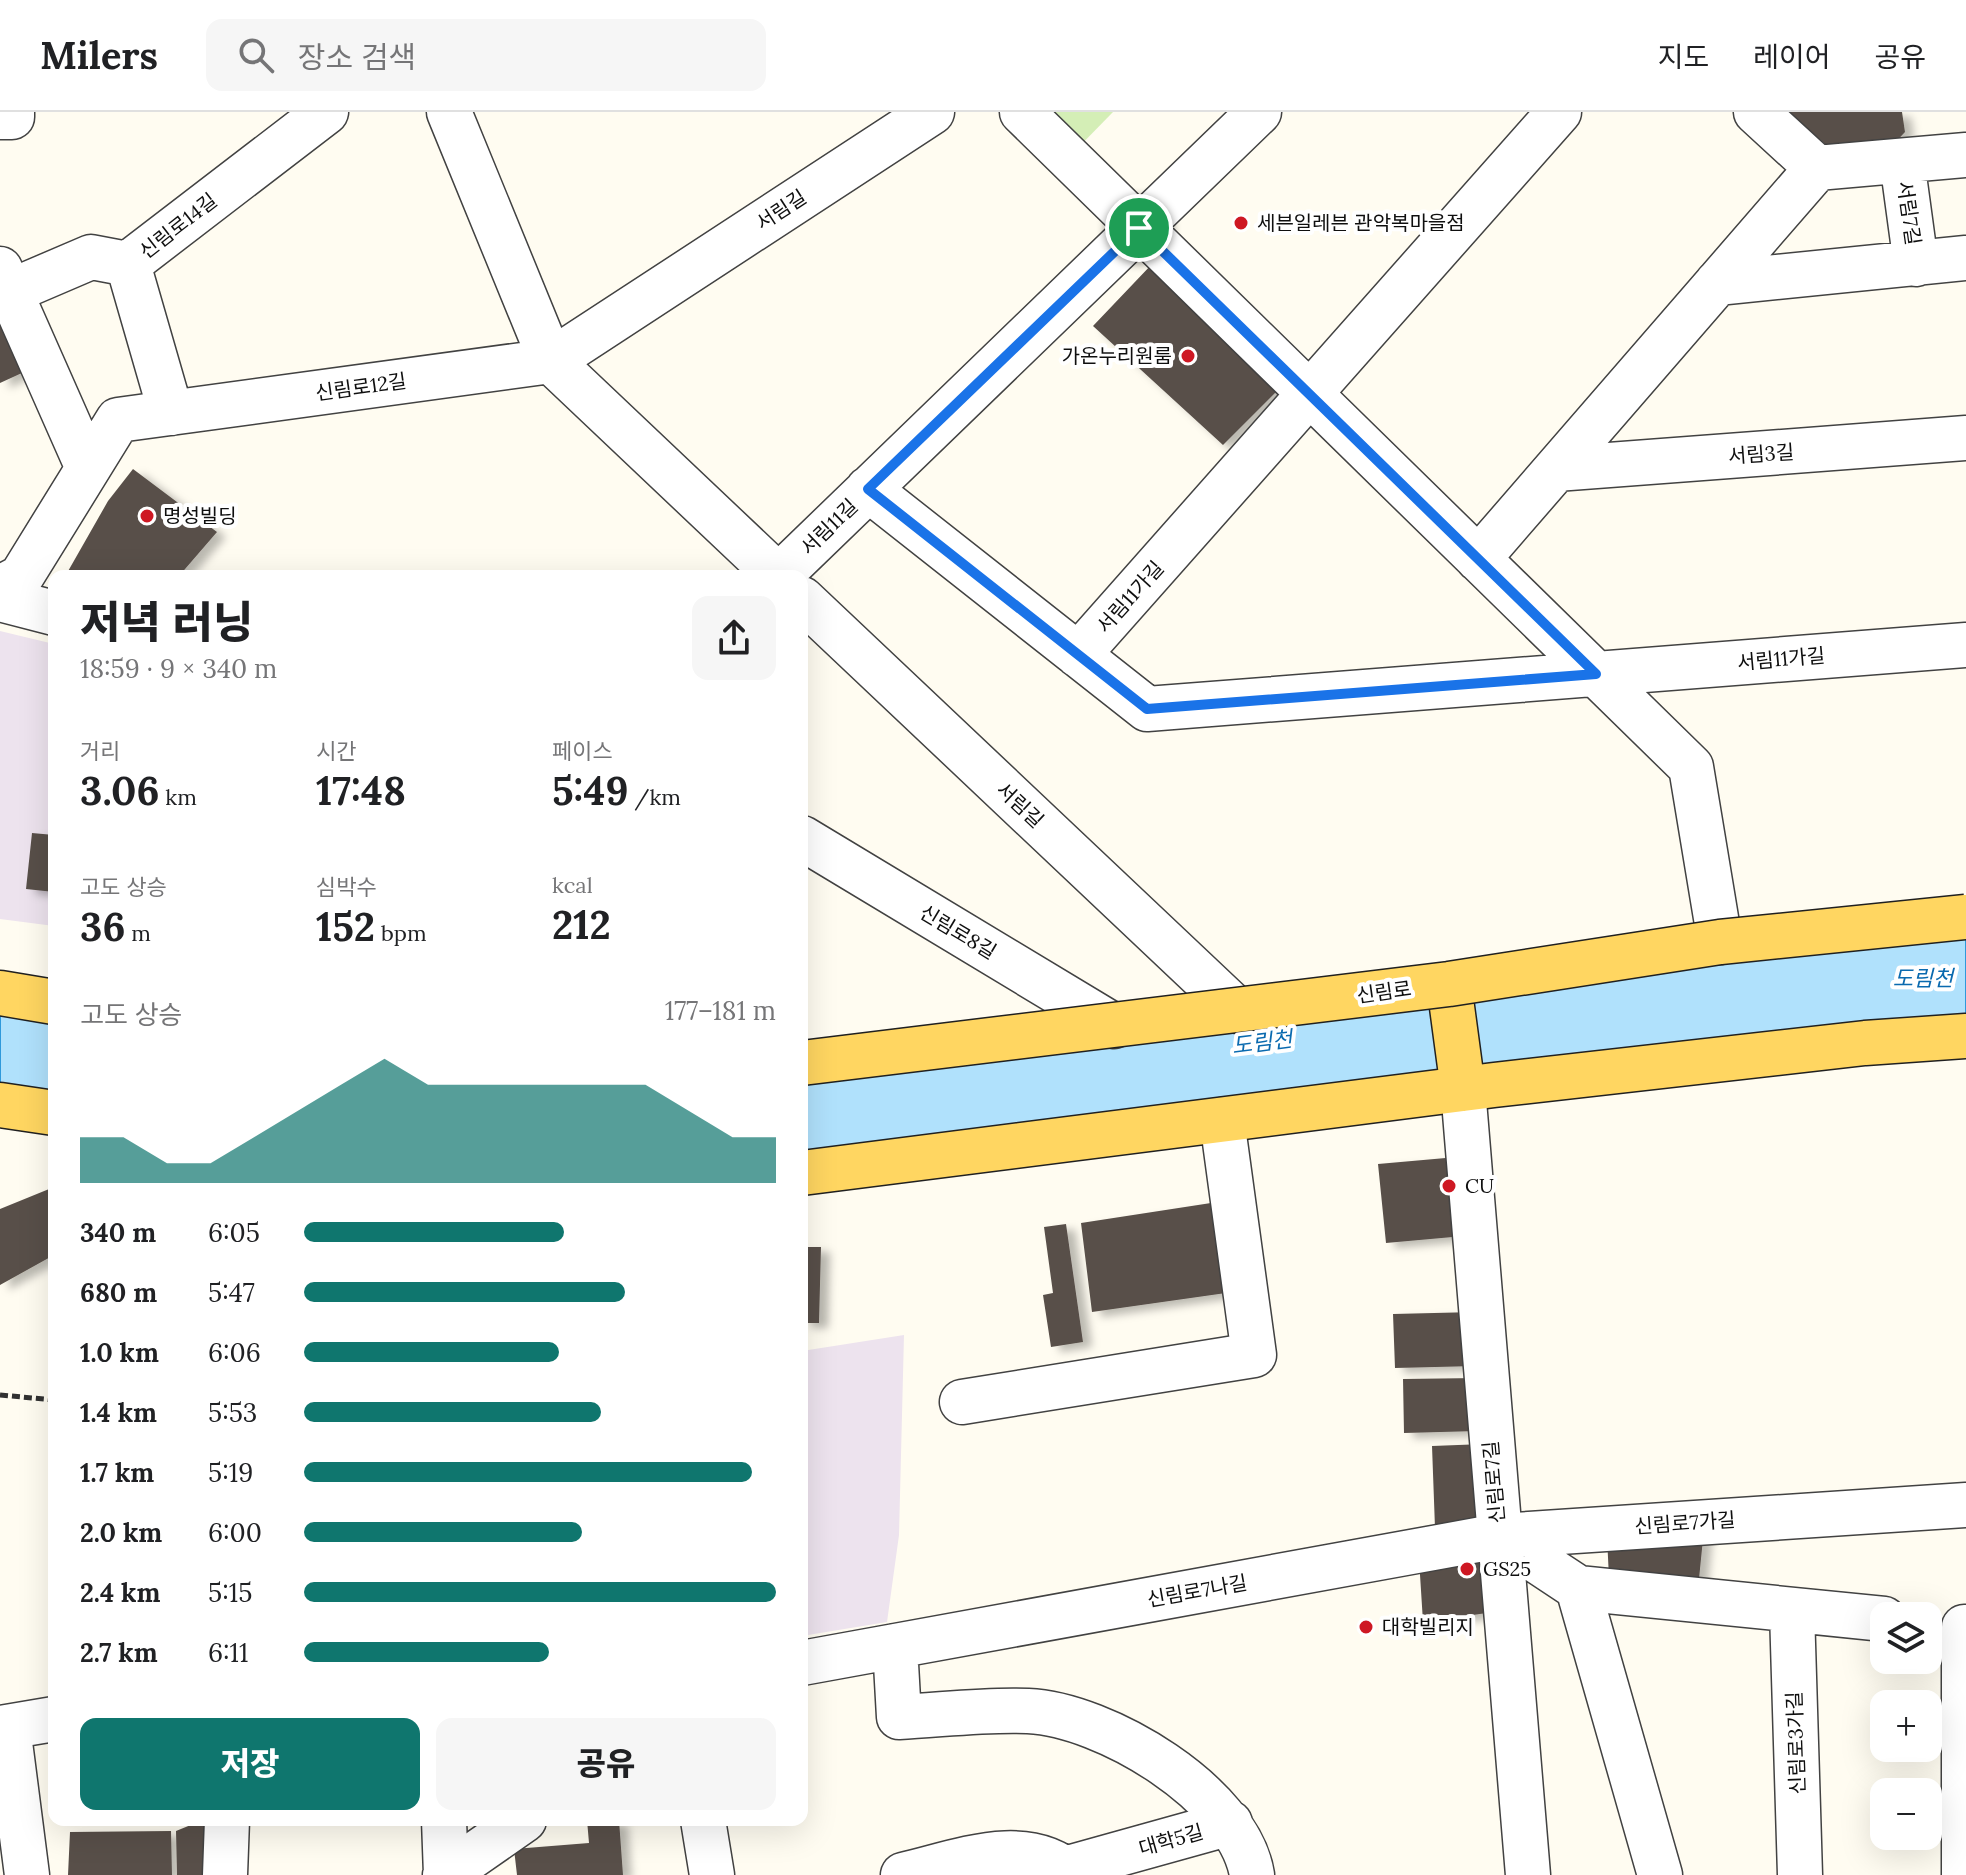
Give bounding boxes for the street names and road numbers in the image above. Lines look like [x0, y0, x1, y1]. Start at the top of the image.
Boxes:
street label: 서림7길 [1893, 179, 1926, 247]
street label: 서림길 [751, 184, 811, 235]
street label: 신림로14길 [134, 188, 222, 264]
street label: 신림로12길 [314, 368, 408, 405]
street label: 서림3길 [1727, 439, 1795, 468]
street label: 서림11길 [795, 493, 862, 560]
street label: 서림11가길 [1091, 556, 1168, 638]
street label: 서림11가길 [1736, 642, 1826, 675]
street label: 서림길 [992, 777, 1049, 833]
street label: 신림로8길 [915, 899, 1001, 964]
street label: 신림로 [1355, 975, 1413, 1008]
street label: 신림로7길 [1477, 1440, 1510, 1524]
street label: 신림로7가길 [1634, 1507, 1736, 1539]
street label: 신림로7나길 [1145, 1569, 1249, 1612]
street label: 신림로3가길 [1781, 1691, 1810, 1795]
street label: 대학5길 [1136, 1818, 1206, 1861]

